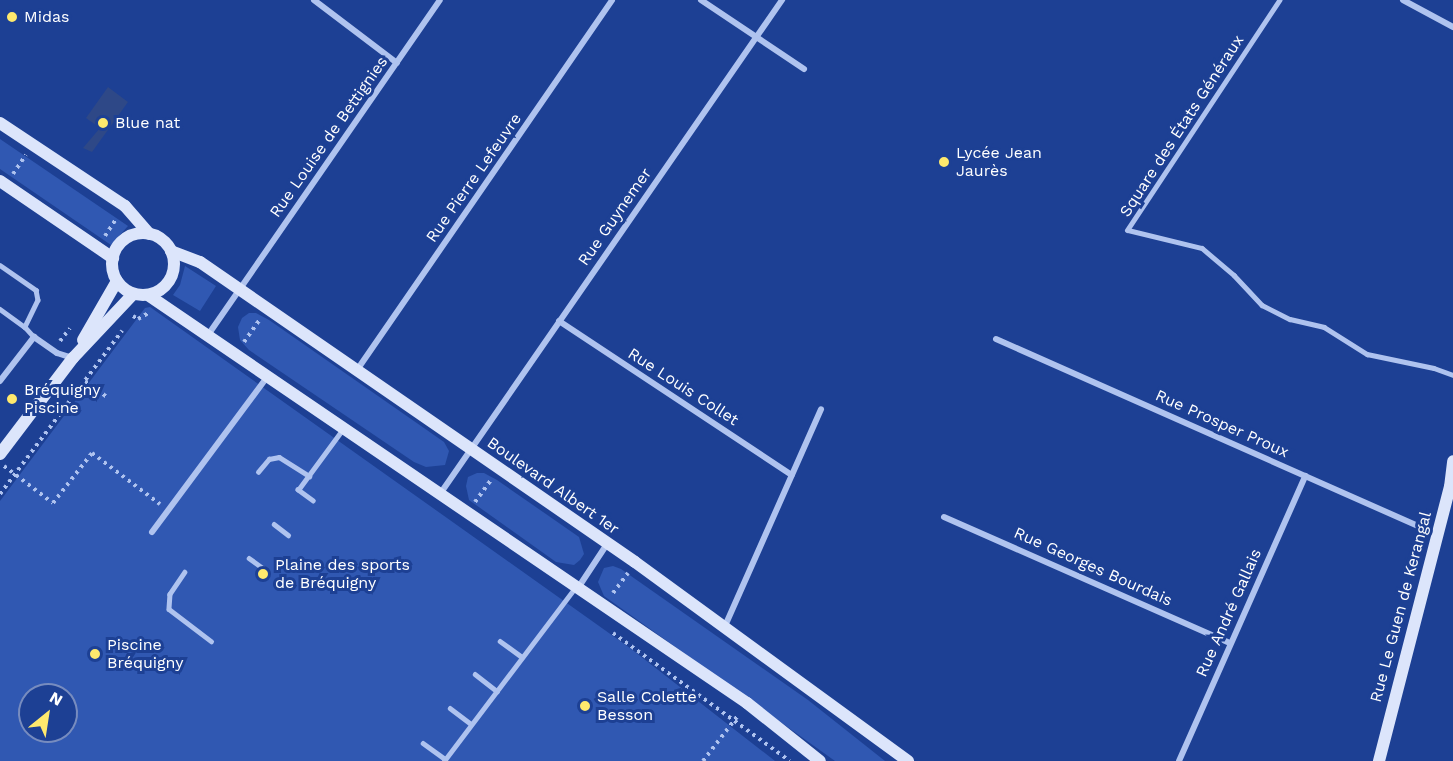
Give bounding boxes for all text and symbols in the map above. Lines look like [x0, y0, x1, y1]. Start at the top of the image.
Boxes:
place label: Midas [24, 7, 69, 27]
marker: Midas [5, 10, 19, 24]
street label: Square des États Généraux [1116, 31, 1248, 221]
street label: Rue Louise de Bettignies [266, 53, 392, 221]
street label: Rue Pierre Lefeuvre [422, 110, 526, 246]
place label: Blue nat [115, 113, 180, 133]
marker: Blue nat [96, 116, 110, 130]
place label: Lycée Jean Jaurès [956, 143, 1042, 181]
marker: Lycée Jean Jaurès [937, 155, 951, 169]
street label: Rue Guynemer [574, 164, 656, 270]
street label: Rue Louis Collet [624, 344, 742, 430]
place label: Bréquigny Piscine [24, 380, 101, 418]
street label: Rue Prosper Proux [1152, 386, 1292, 462]
marker: Bréquigny Piscine [5, 392, 19, 406]
street label: Boulevard Albert 1er [483, 433, 623, 539]
street label: Rue Le Guen de Kerangal [1366, 510, 1436, 704]
street label: Rue Georges Bourdais [1011, 523, 1175, 611]
street label: Rue André Gallais [1192, 546, 1266, 680]
place label: Plaine des sports de Bréquigny [275, 555, 410, 593]
marker: Plaine des sports de Bréquigny [256, 567, 270, 581]
place label: Piscine Bréquigny [107, 635, 184, 673]
marker: Piscine Bréquigny [88, 647, 102, 661]
north arrow [18, 683, 78, 743]
place label: Salle Colette Besson [597, 687, 697, 725]
text: N [46, 688, 66, 710]
marker: Salle Colette Besson [578, 699, 592, 713]

